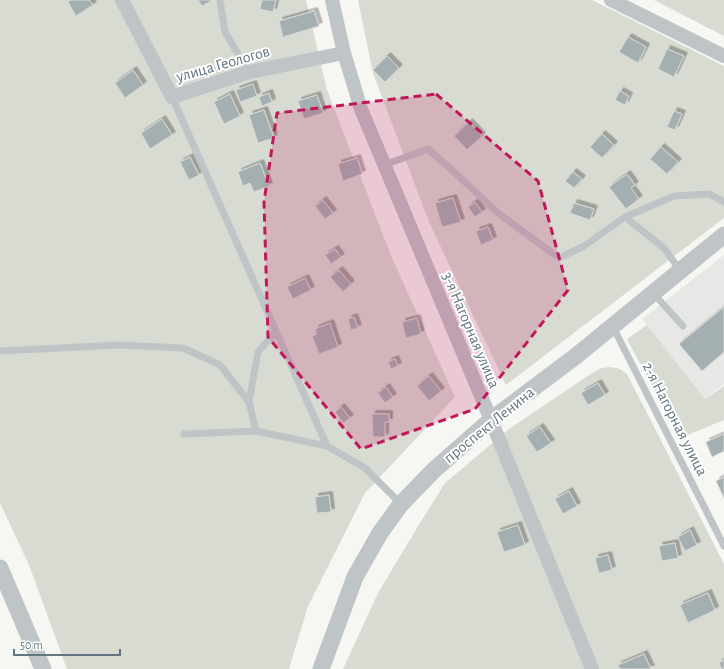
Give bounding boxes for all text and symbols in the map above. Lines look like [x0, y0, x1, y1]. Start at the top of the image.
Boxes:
street label: улица Геологов [174, 43, 272, 86]
street label: 3-я Нагорная улица [438, 270, 503, 391]
street label: 2-я Нагорная улица [639, 360, 711, 479]
street label: проспект Ленина [441, 384, 537, 466]
scale bar [14, 631, 120, 657]
text: 50 m [20, 639, 43, 651]

